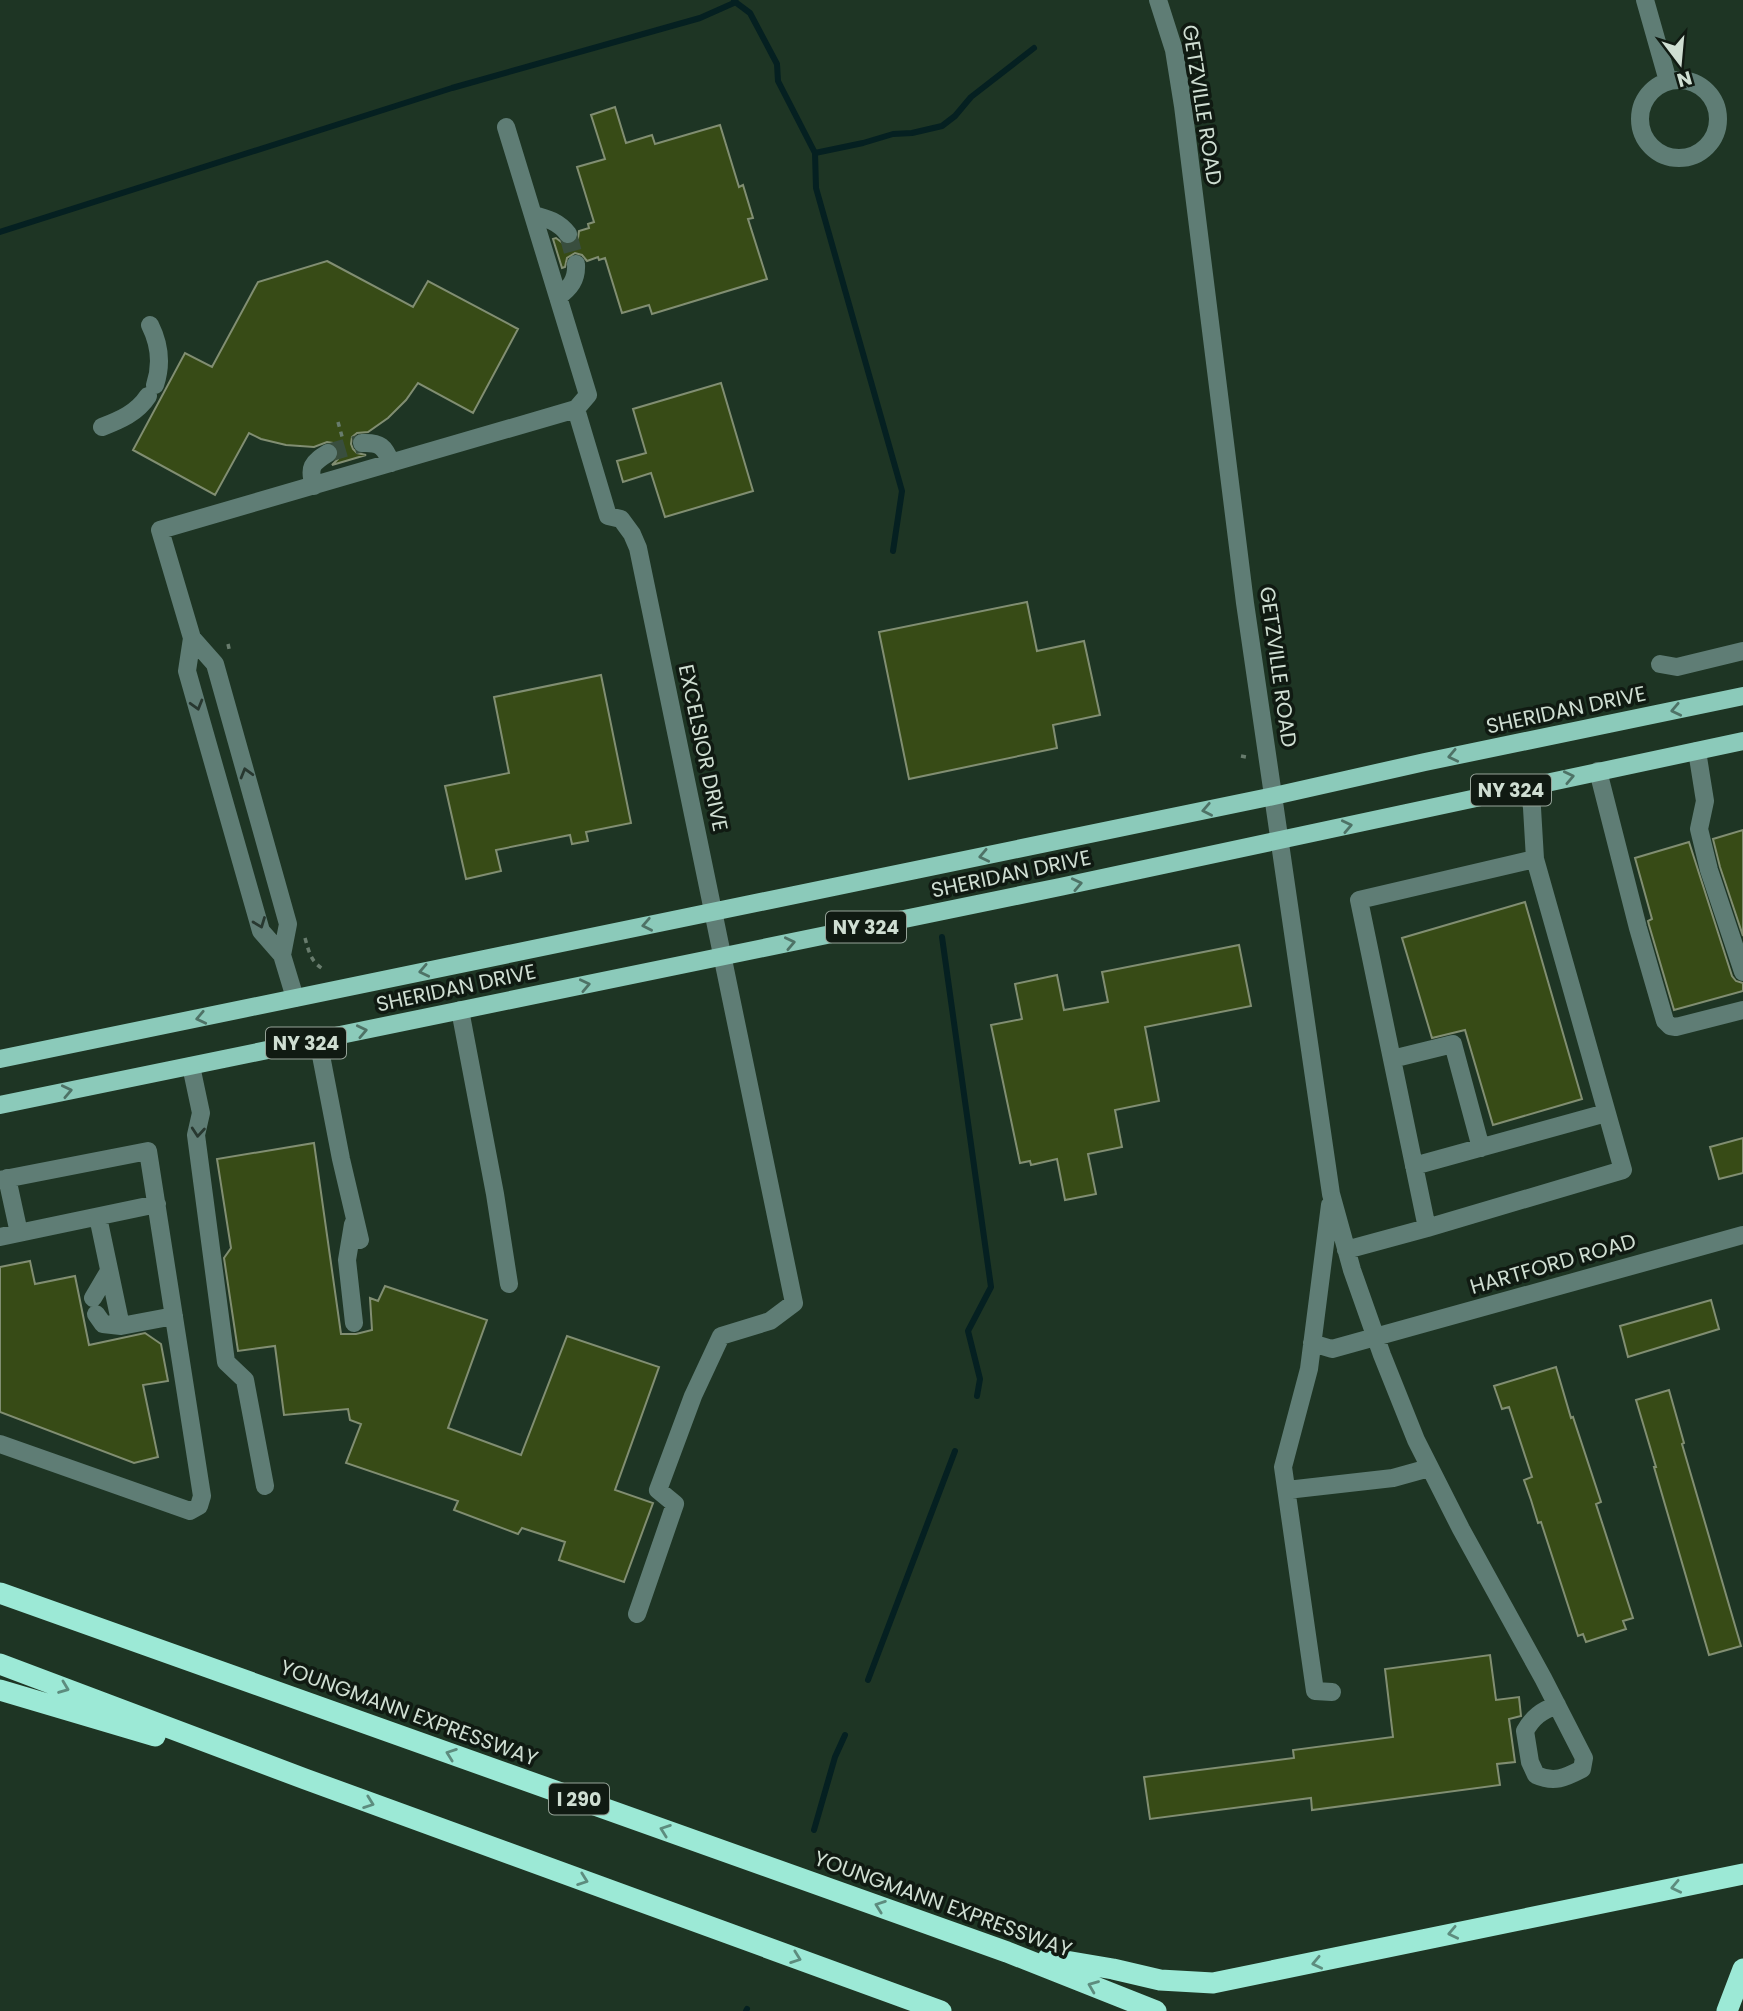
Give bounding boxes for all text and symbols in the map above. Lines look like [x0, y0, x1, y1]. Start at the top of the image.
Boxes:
street label: GETZVILLE ROAD [1176, 23, 1229, 187]
north arrow [1645, 28, 1715, 98]
text: N [1674, 64, 1695, 94]
street label: GETZVILLE ROAD [1253, 585, 1304, 749]
street label: EXCELSIOR DRIVE [672, 662, 735, 834]
street label: SHERIDAN DRIVE [1483, 678, 1648, 741]
one-way arrow [188, 698, 203, 710]
one-way arrow [1670, 702, 1682, 717]
one-way arrow [1447, 748, 1459, 763]
one-way arrow [239, 767, 254, 779]
one-way arrow [1563, 771, 1575, 786]
road number: NY 324 [1471, 775, 1551, 806]
one-way arrow [1201, 801, 1213, 816]
one-way arrow [1341, 819, 1353, 834]
street label: SHERIDAN DRIVE [928, 842, 1093, 905]
one-way arrow [978, 847, 990, 862]
one-way arrow [1071, 877, 1083, 892]
road number: NY 324 [826, 911, 906, 942]
one-way arrow [252, 916, 266, 929]
one-way arrow [641, 917, 653, 932]
one-way arrow [784, 936, 796, 951]
street label: SHERIDAN DRIVE [373, 956, 538, 1019]
one-way arrow [418, 963, 430, 978]
one-way arrow [579, 978, 591, 993]
one-way arrow [195, 1009, 207, 1024]
one-way arrow [356, 1024, 368, 1039]
road number: NY 324 [266, 1028, 346, 1058]
one-way arrow [61, 1085, 73, 1100]
one-way arrow [191, 1126, 206, 1138]
street label: HARTFORD ROAD [1466, 1226, 1639, 1301]
street label: YOUNGMANN EXPRESSWAY [276, 1652, 542, 1773]
one-way arrow [57, 1680, 69, 1694]
one-way arrow [445, 1748, 458, 1762]
road number: I 290 [549, 1784, 609, 1814]
one-way arrow [362, 1794, 374, 1808]
one-way arrow [660, 1824, 672, 1838]
street label: YOUNGMANN EXPRESSWAY [810, 1843, 1076, 1964]
one-way arrow [576, 1872, 588, 1886]
one-way arrow [1670, 1879, 1682, 1894]
one-way arrow [874, 1900, 886, 1914]
one-way arrow [1447, 1925, 1459, 1940]
one-way arrow [790, 1950, 802, 1964]
one-way arrow [1311, 1954, 1323, 1969]
one-way arrow [1087, 1980, 1099, 1994]

